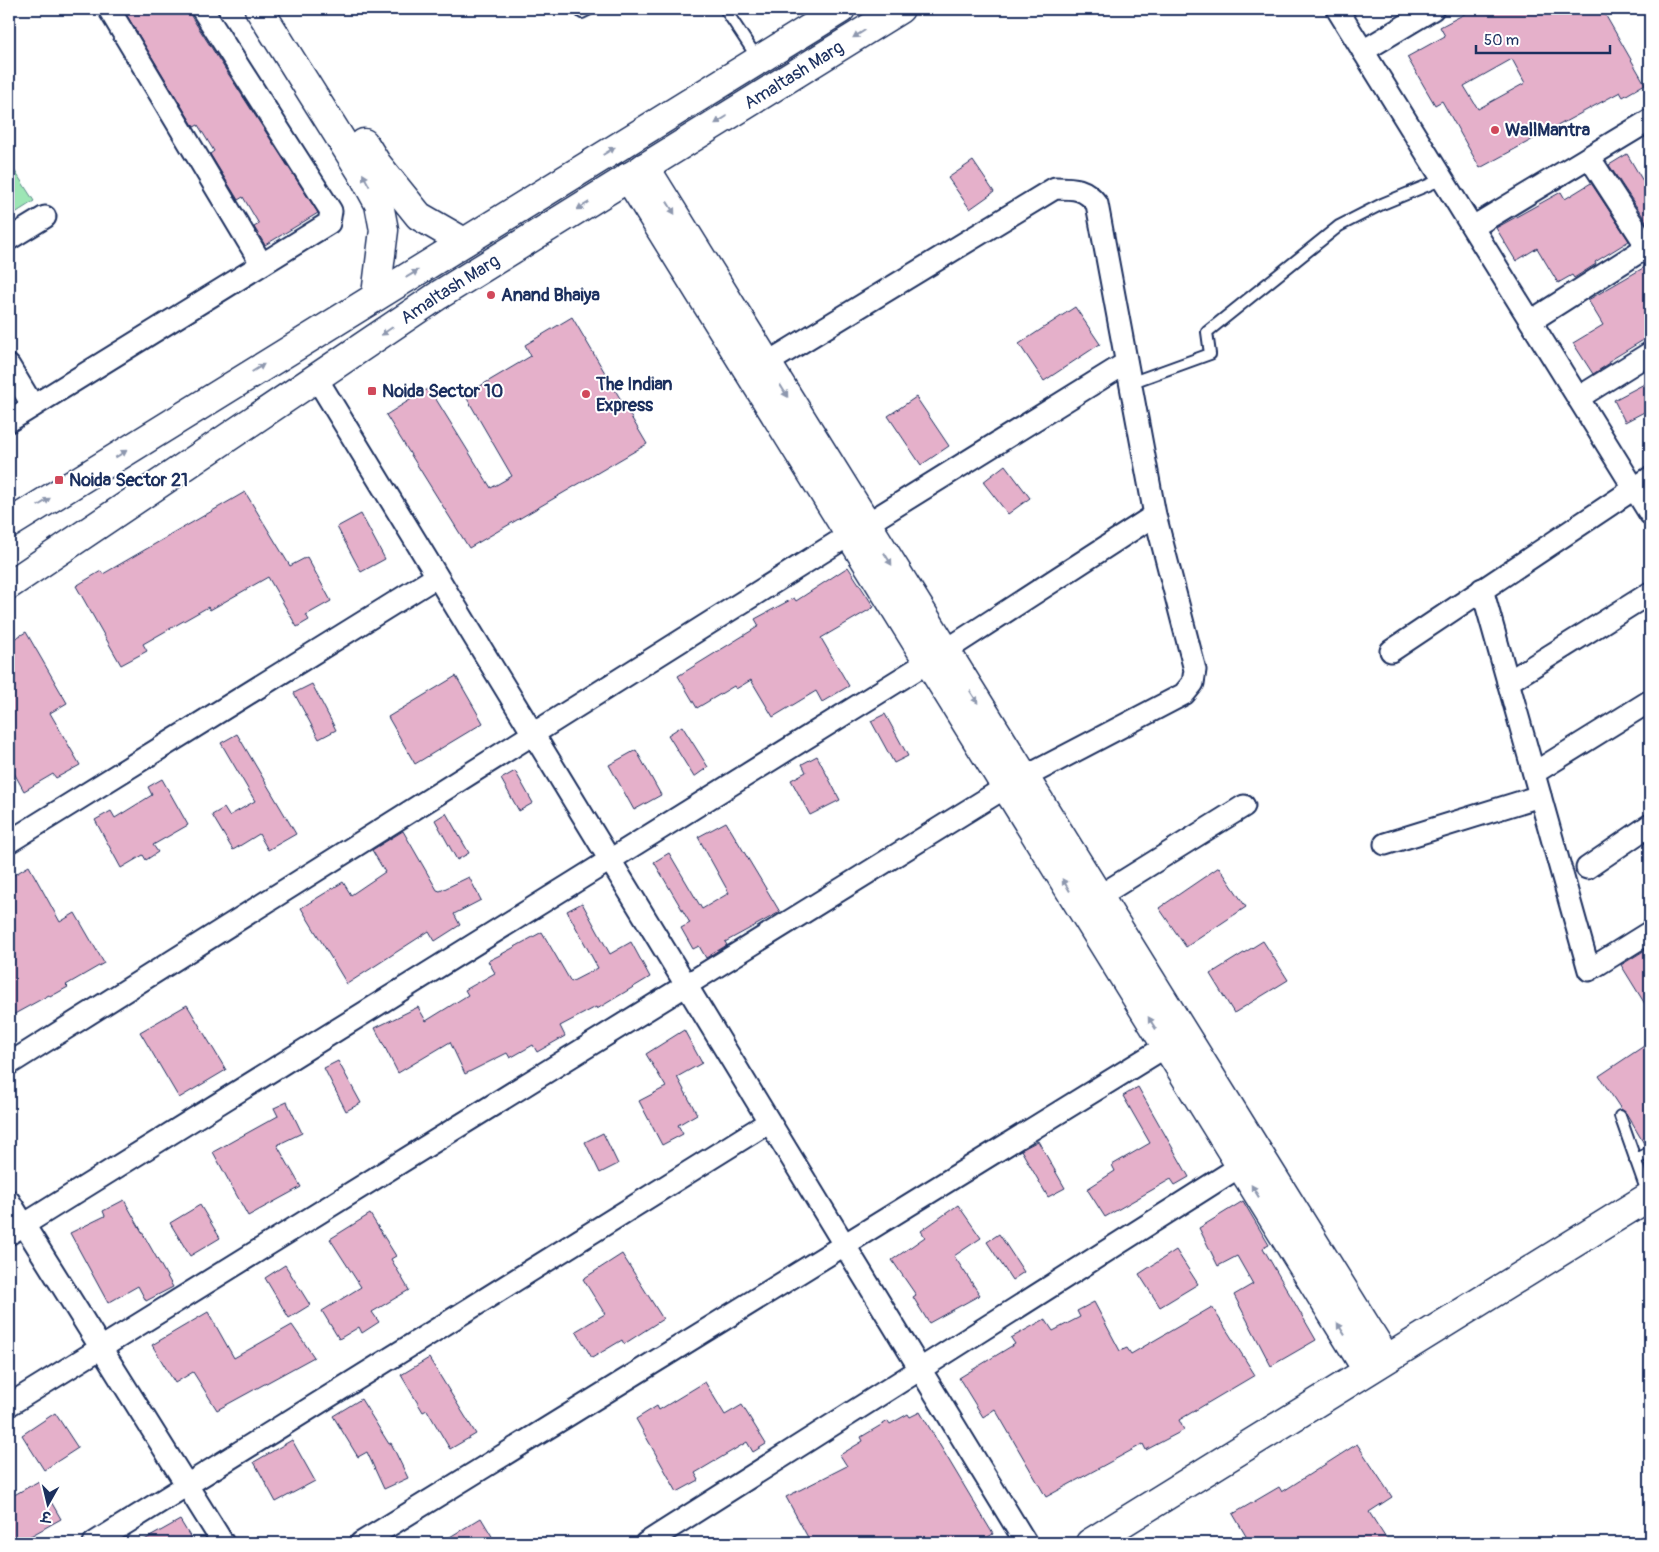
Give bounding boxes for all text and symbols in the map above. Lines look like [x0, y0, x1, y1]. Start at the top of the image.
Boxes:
scale bar [1476, 22, 1610, 54]
one-way arrow [852, 30, 865, 39]
text: 50 m [1484, 31, 1519, 50]
street label: Amaltash Marg [740, 35, 848, 115]
one-way arrow [714, 115, 727, 125]
place label: WallMantra [1505, 119, 1591, 142]
marker: WallMantra [1489, 124, 1501, 136]
one-way arrow [603, 147, 616, 156]
one-way arrow [362, 173, 370, 188]
one-way arrow [576, 201, 589, 210]
one-way arrow [666, 202, 675, 215]
street label: Amaltash Marg [396, 249, 504, 329]
one-way arrow [405, 270, 418, 279]
place label: Anand Bhaiya [501, 284, 601, 307]
marker: Anand Bhaiya [485, 289, 497, 301]
one-way arrow [380, 326, 393, 336]
one-way arrow [252, 363, 265, 373]
place label: The Indian Express [595, 373, 673, 417]
place label: Noida Sector 10 [382, 380, 503, 403]
one-way arrow [780, 384, 789, 397]
marker: Noida Sector 10 [366, 385, 378, 397]
marker: The Indian Express [580, 388, 592, 400]
one-way arrow [114, 450, 127, 459]
place label: Noida Sector 21 [69, 469, 188, 492]
marker: Noida Sector 21 [53, 474, 65, 486]
one-way arrow [37, 497, 51, 506]
one-way arrow [884, 552, 893, 565]
one-way arrow [970, 690, 979, 703]
one-way arrow [1061, 878, 1071, 891]
one-way arrow [1147, 1016, 1156, 1029]
one-way arrow [1251, 1184, 1260, 1197]
one-way arrow [1336, 1322, 1346, 1335]
north arrow [22, 1480, 72, 1530]
text: उ [39, 1507, 54, 1526]

